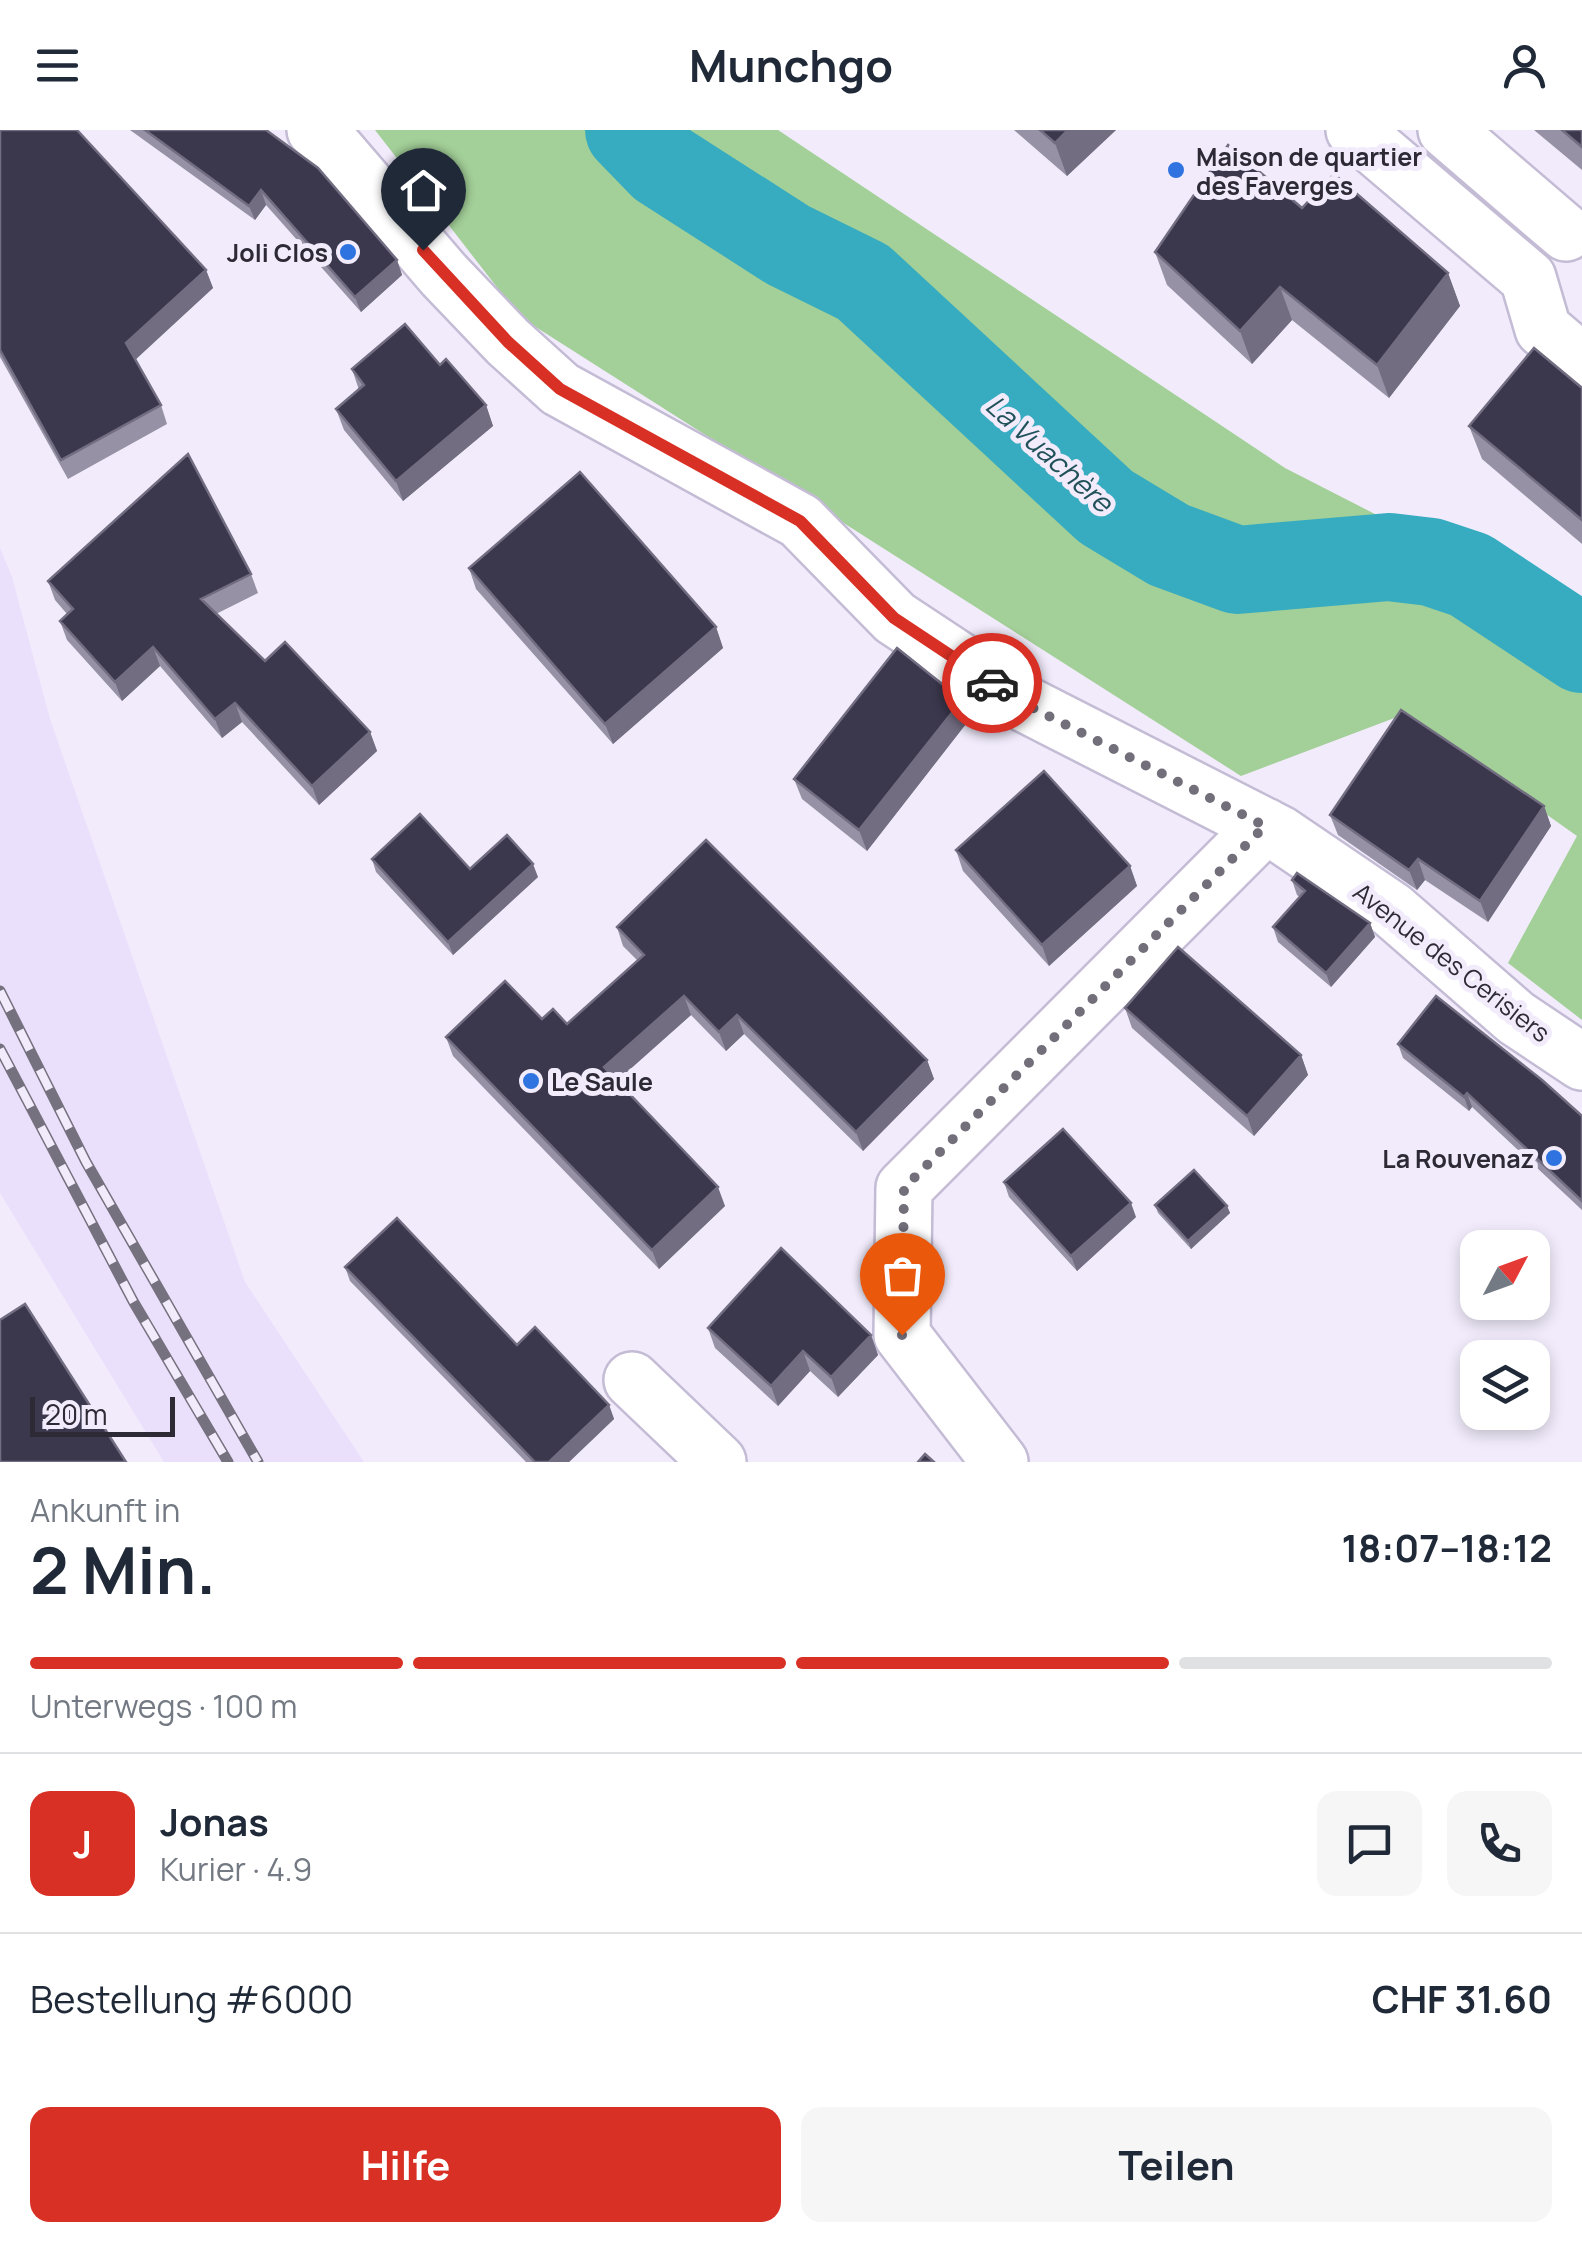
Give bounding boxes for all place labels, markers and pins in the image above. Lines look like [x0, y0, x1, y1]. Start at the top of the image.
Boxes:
place label: Maison de quartier des Faverges [1196, 139, 1422, 203]
pin [381, 148, 466, 251]
marker: Maison de quartier des Faverges [1165, 159, 1187, 181]
place label: Joli Clos [227, 235, 328, 270]
marker: Joli Clos [337, 241, 359, 263]
place label: Le Saule [551, 1064, 653, 1099]
marker: Le Saule [520, 1070, 542, 1092]
place label: La Rouvenaz [1382, 1141, 1534, 1176]
marker: La Rouvenaz [1543, 1147, 1565, 1169]
pin [860, 1233, 945, 1336]

